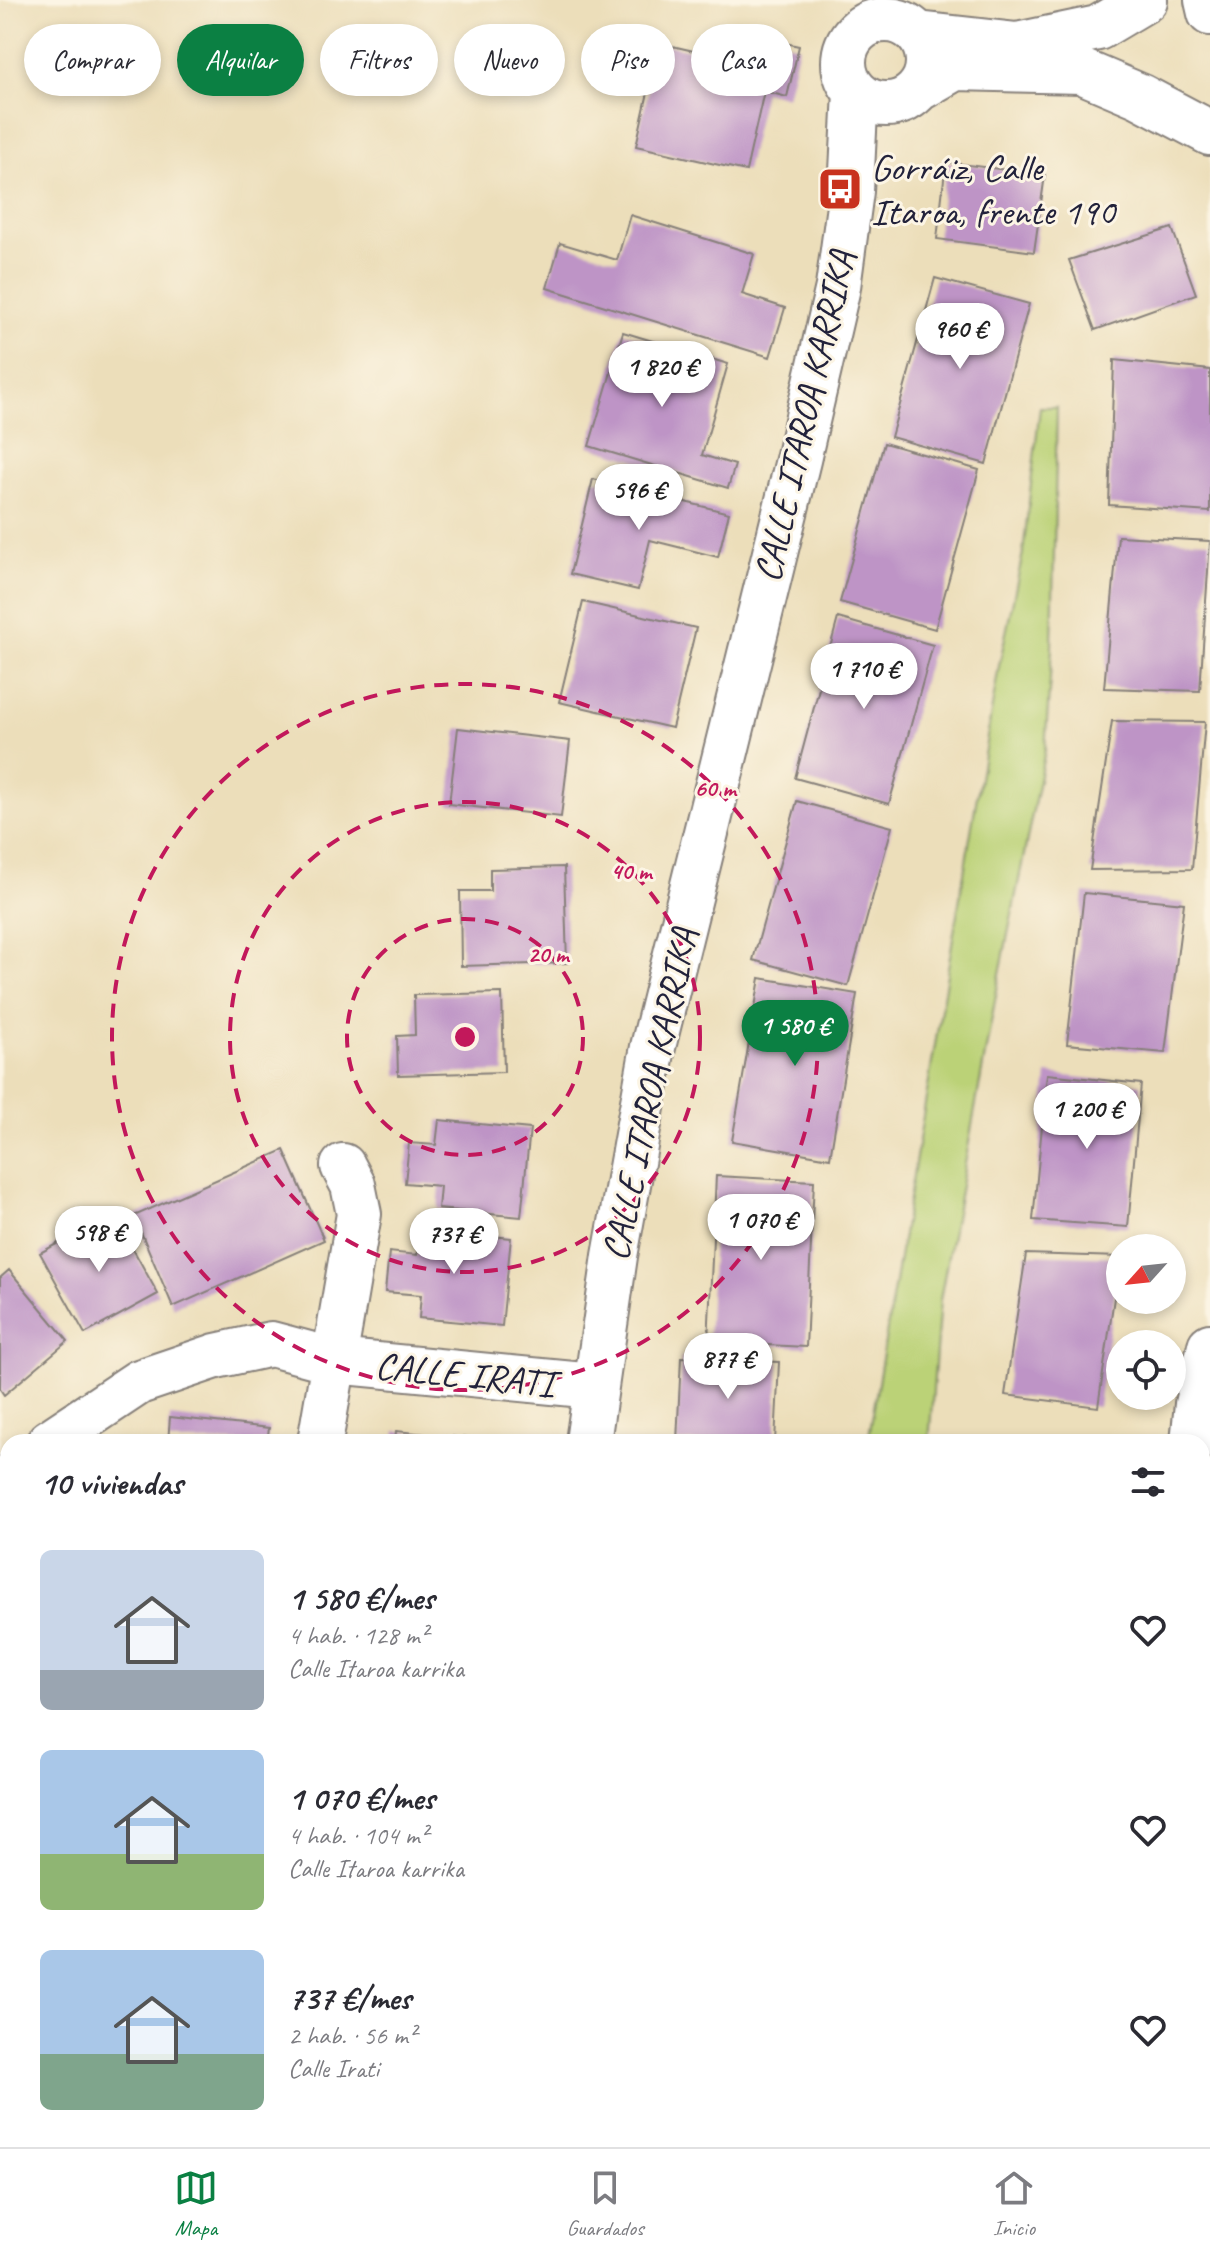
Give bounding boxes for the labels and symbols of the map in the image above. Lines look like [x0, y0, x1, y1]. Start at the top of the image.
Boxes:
place label: Gorráiz, Calle Itaroa, frente 190 [871, 144, 1118, 235]
bus stop icon: Gorráiz, Calle Itaroa, frente 190 [816, 165, 864, 213]
street label: CALLE ITAROA KARRIKA [744, 245, 866, 586]
pin: 960 € [904, 303, 1016, 371]
pin: 1 820 € [588, 341, 736, 409]
pin: 596 € [583, 464, 695, 532]
pin: 1 710 € [790, 643, 938, 711]
text: 60 m [694, 773, 738, 803]
text: 40 m [610, 856, 654, 886]
street label: CALLE ITAROA KARRIKA [591, 923, 708, 1264]
text: 20 m [527, 939, 571, 969]
pin: 1 580 € [721, 1000, 869, 1068]
centre of rings [451, 1023, 479, 1051]
pin: 1 200 € [1013, 1083, 1161, 1151]
pin: 1 070 € [687, 1194, 835, 1262]
pin: 598 € [43, 1206, 155, 1274]
pin: 737 € [398, 1208, 510, 1276]
north arrow [1106, 1234, 1186, 1314]
pin: 877 € [672, 1333, 784, 1401]
street label: CALLE IRATI [373, 1342, 564, 1408]

